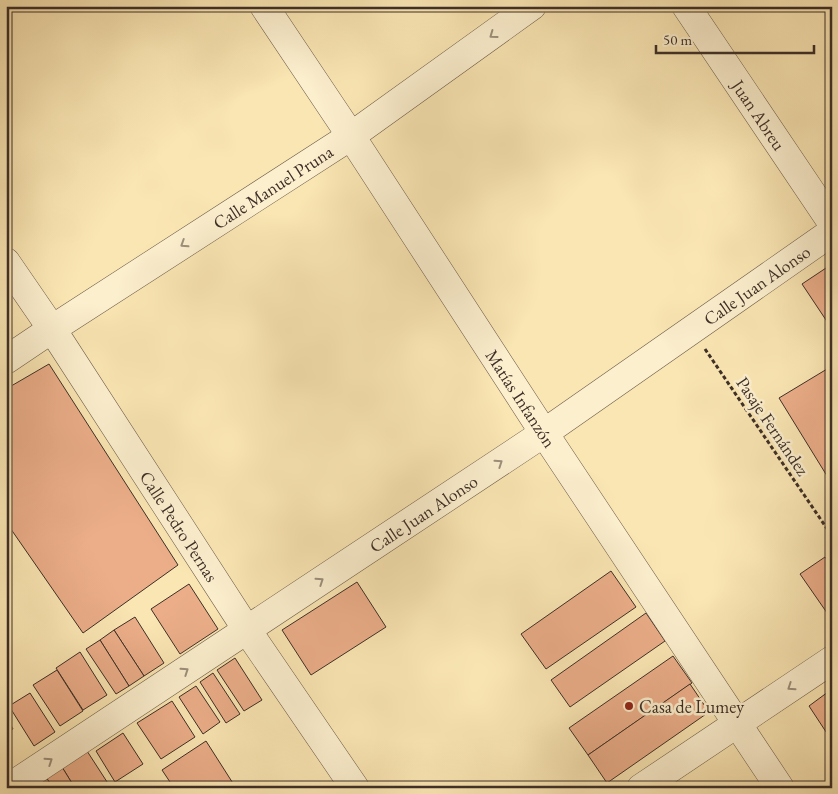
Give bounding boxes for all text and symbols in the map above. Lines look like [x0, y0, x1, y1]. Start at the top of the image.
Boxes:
scale bar [656, 22, 813, 54]
one-way arrow [489, 29, 498, 38]
text: 50 m [663, 30, 692, 49]
street label: Juan Abreu [726, 73, 791, 155]
street label: Calle Manuel Pruna [208, 139, 338, 234]
one-way arrow [181, 237, 190, 247]
street label: Calle Juan Alonso [699, 239, 814, 330]
street label: Matías Infanzón [481, 345, 562, 452]
street label: Pasaje Fernández [731, 372, 815, 480]
one-way arrow [494, 459, 503, 469]
street label: Calle Pedro Pernas [135, 466, 224, 586]
street label: Calle Juan Alonso [365, 469, 482, 557]
one-way arrow [315, 578, 324, 588]
one-way arrow [179, 668, 188, 677]
one-way arrow [788, 681, 797, 690]
place label: Casa de Lumey [639, 695, 744, 718]
marker: Casa de Lumey [623, 700, 635, 712]
one-way arrow [43, 758, 53, 767]

